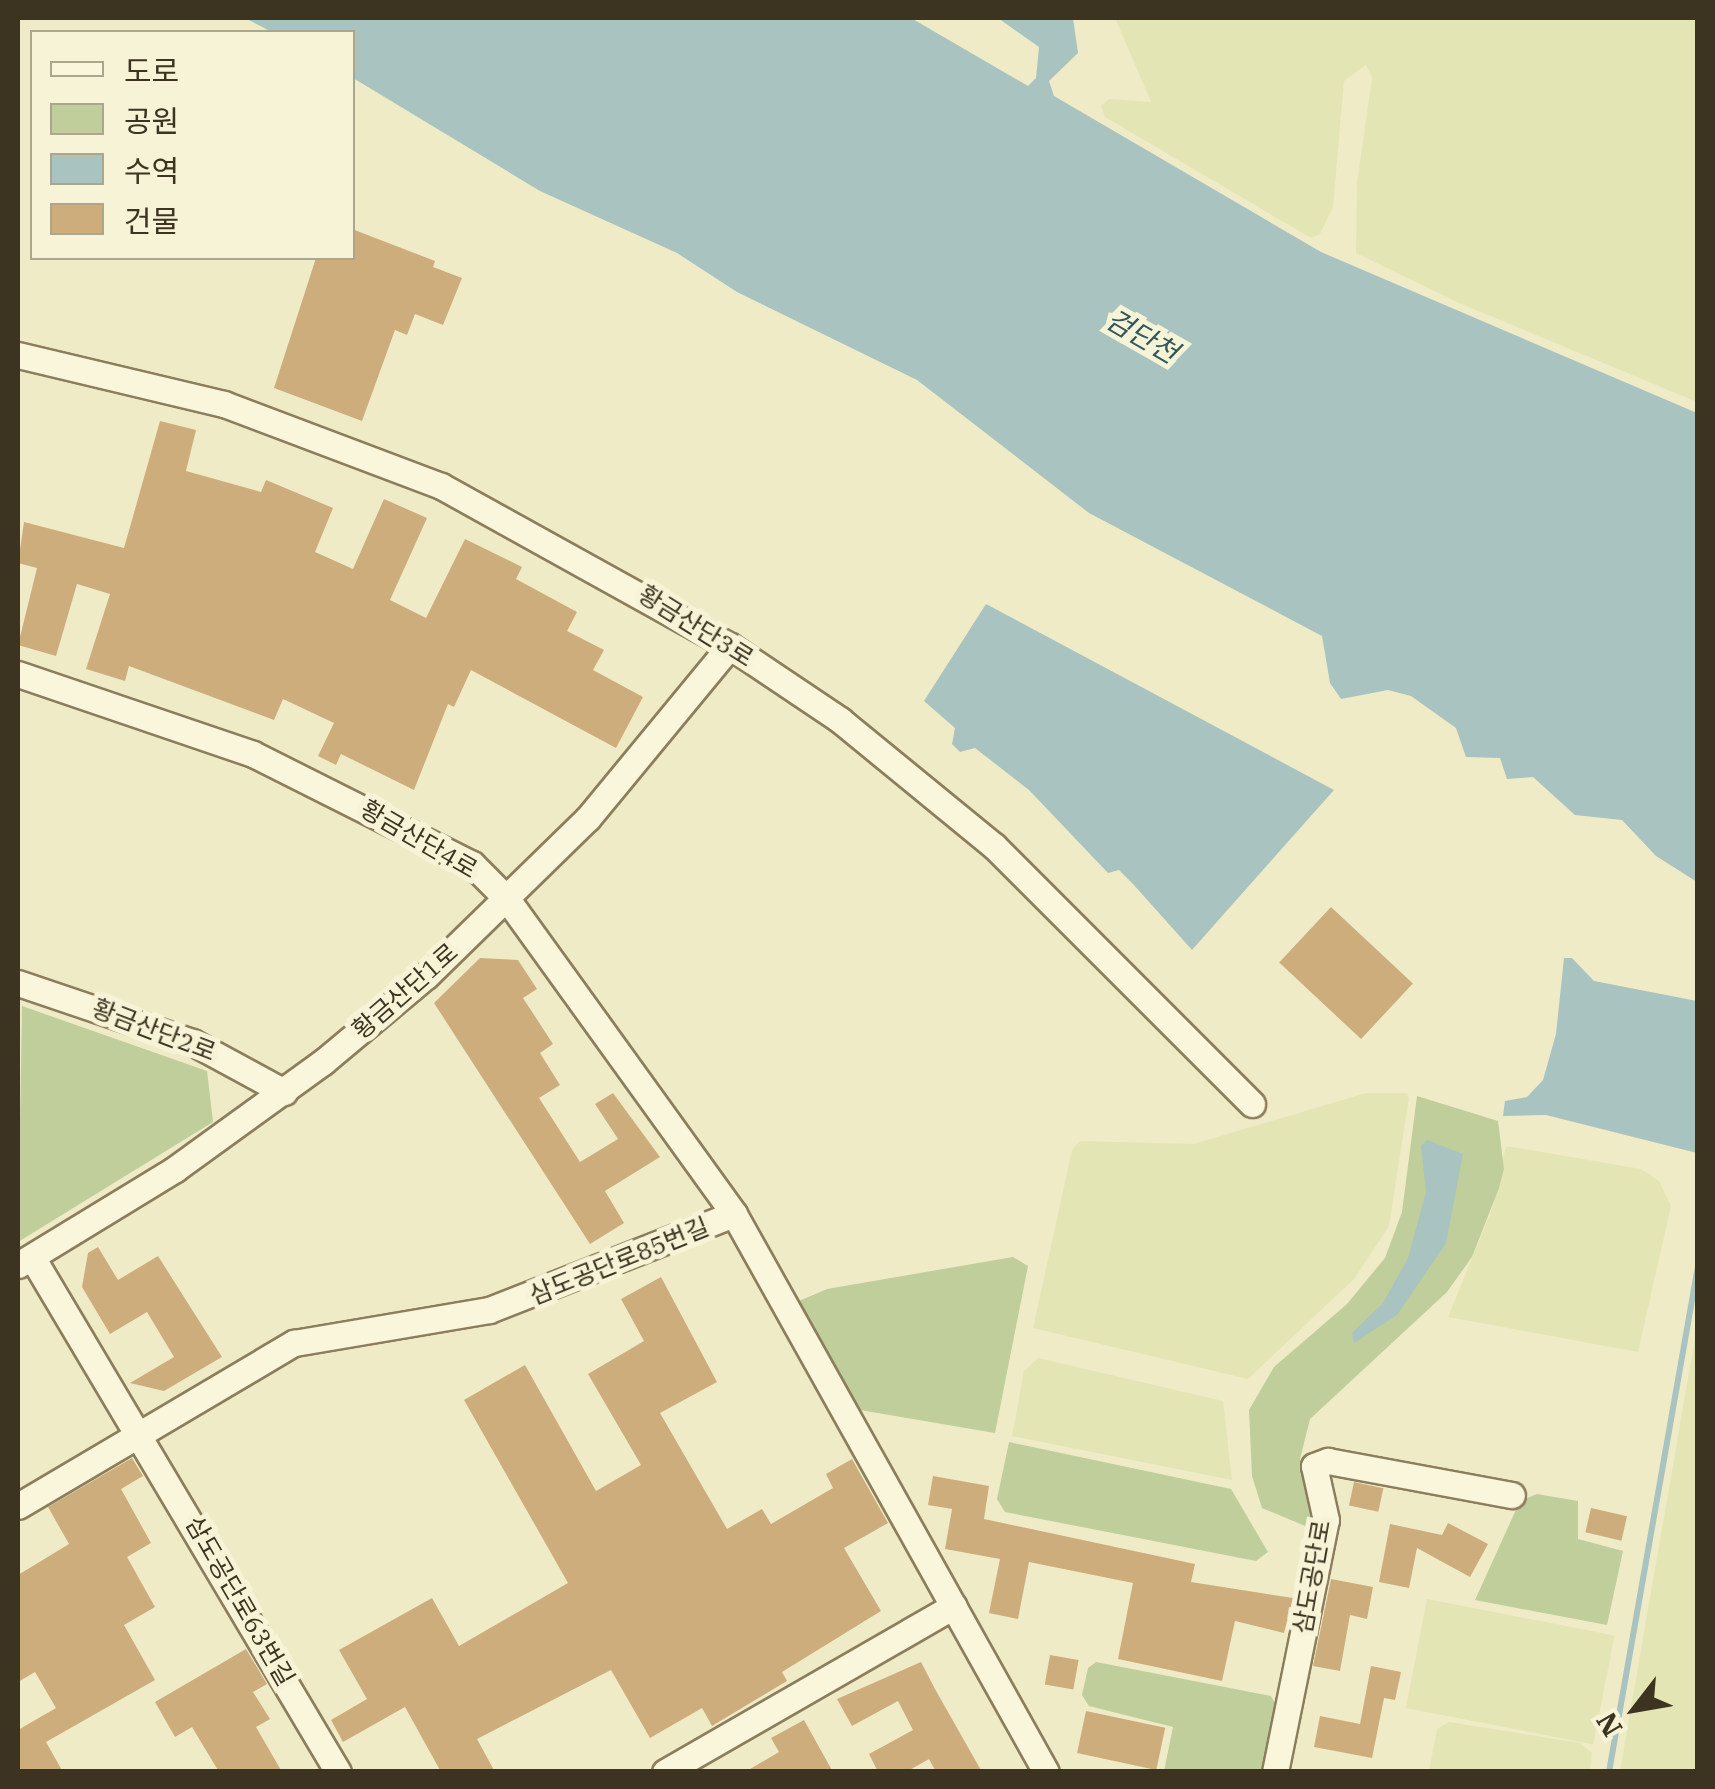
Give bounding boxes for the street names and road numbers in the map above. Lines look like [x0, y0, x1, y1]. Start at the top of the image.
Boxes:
street label: 황금산단3로 [633, 579, 759, 673]
street label: 황금산단4로 [355, 794, 483, 884]
street label: 황금산단1로 [346, 937, 464, 1045]
street label: 황금산단2로 [88, 993, 220, 1067]
street label: 삼도공단로85번길 [525, 1211, 713, 1311]
street label: 삼도공단로63번길 [179, 1511, 301, 1691]
street label: 삼도공단로 [1287, 1518, 1337, 1636]

